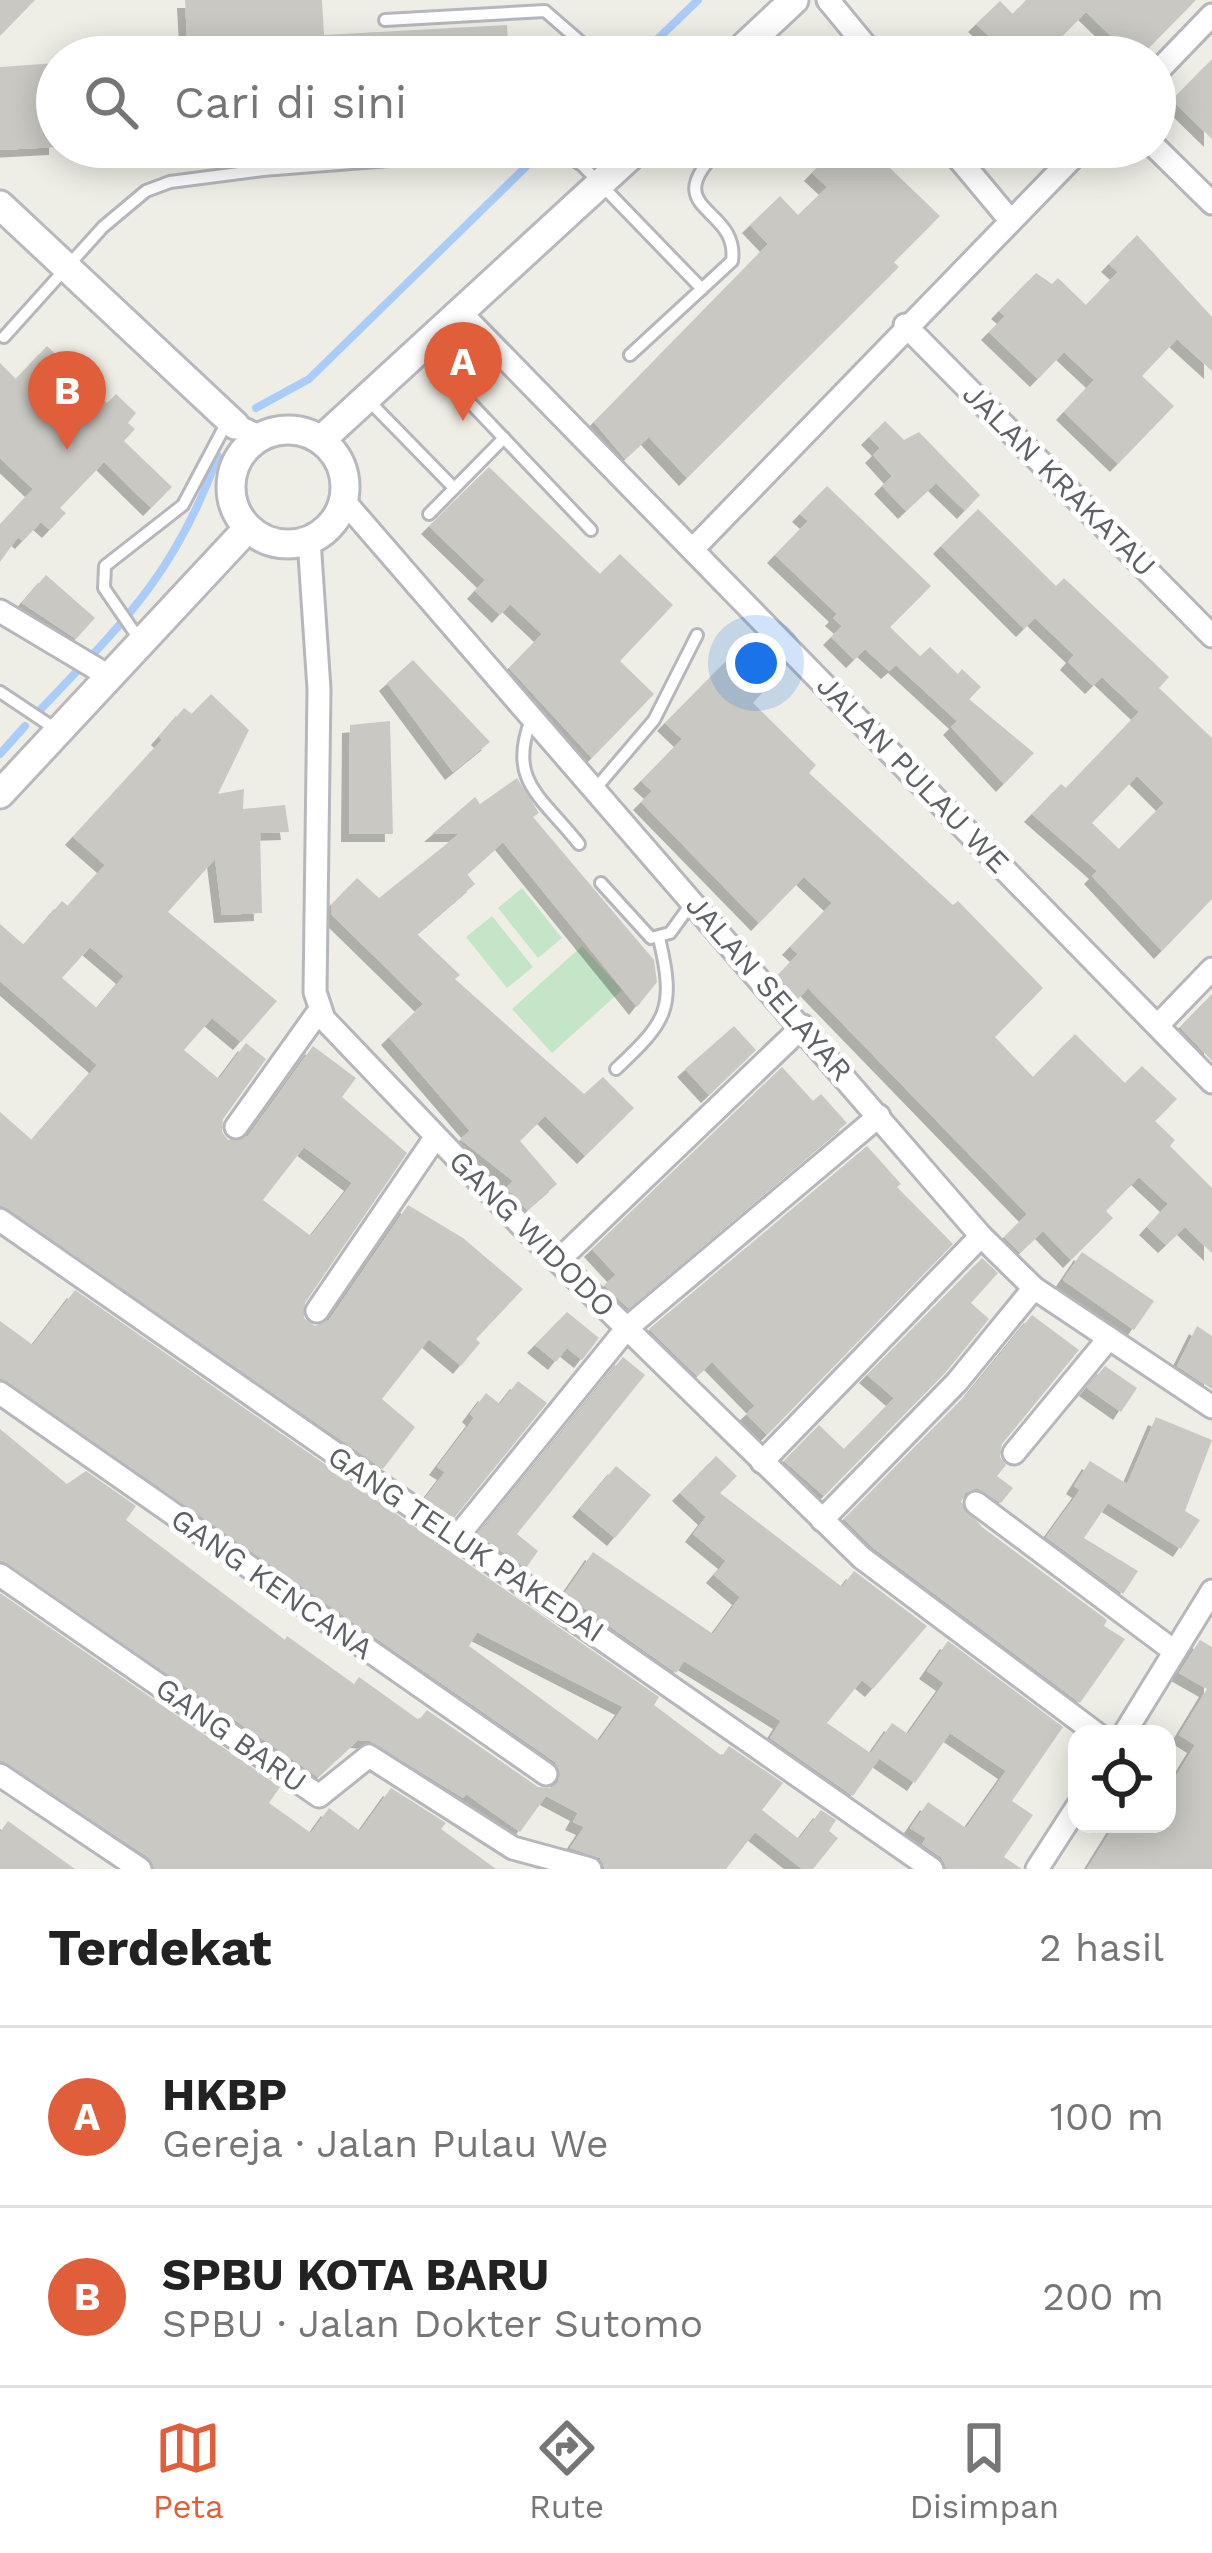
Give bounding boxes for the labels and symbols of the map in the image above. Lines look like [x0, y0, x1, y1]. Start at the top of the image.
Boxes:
pin: A [424, 322, 502, 421]
pin: B [28, 351, 106, 450]
street label: JALAN KRAKATAU [956, 376, 1163, 583]
your location [726, 633, 786, 693]
street label: JALAN PULAU WE [810, 667, 1017, 880]
street label: JALAN SELAYAR [679, 887, 860, 1088]
street label: GANG WIDODO [442, 1143, 623, 1324]
street label: GANG TELUK PAKEDAI [322, 1438, 611, 1649]
street label: GANG KENCANA [165, 1501, 380, 1666]
street label: GANG BARU [149, 1670, 313, 1799]

